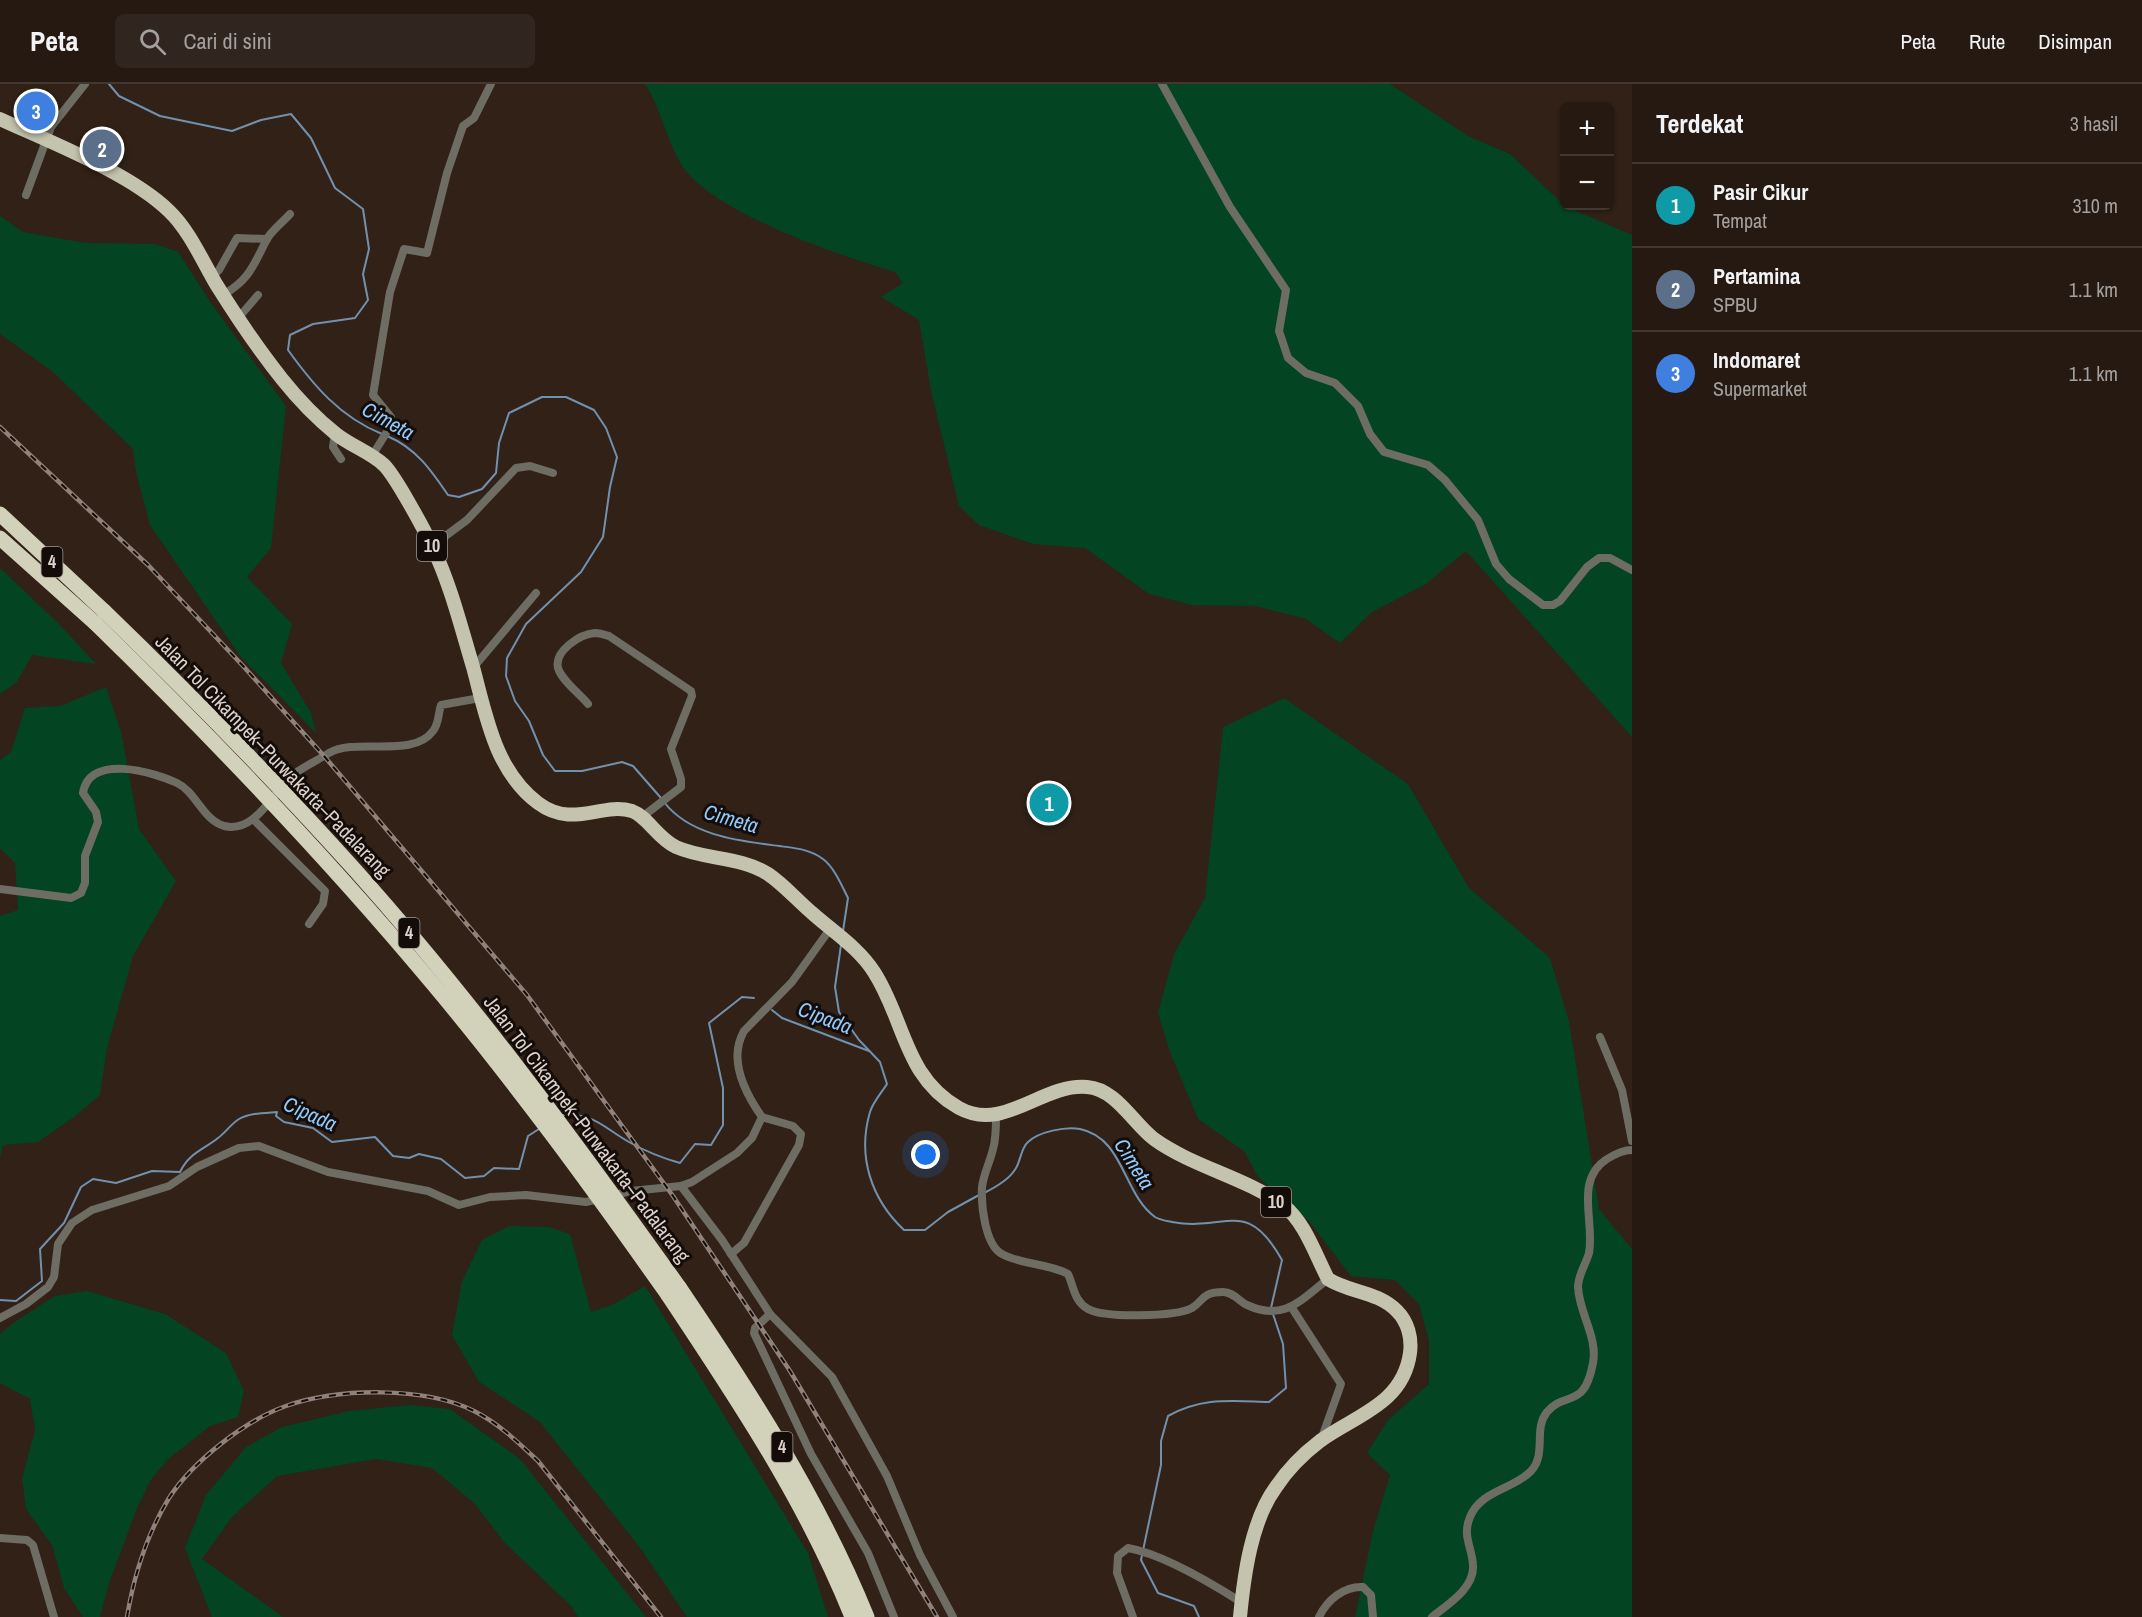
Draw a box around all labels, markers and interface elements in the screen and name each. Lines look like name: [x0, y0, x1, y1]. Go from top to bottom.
search box: [115, 14, 535, 68]
text: Peta: [30, 22, 79, 60]
icon: search: [136, 25, 169, 58]
text: Cari di sini: [184, 26, 272, 56]
text: Peta: [1900, 27, 1936, 56]
text: Rute: [1969, 27, 2005, 56]
text: Disimpan: [2038, 27, 2112, 56]
pin: 3: [16, 88, 56, 134]
map controls: [1560, 102, 1614, 210]
button: +: [1560, 102, 1614, 156]
text: Terdekat: [1656, 106, 1743, 141]
text: 3 hasil: [2070, 110, 2118, 137]
pin: 2: [82, 126, 122, 172]
button: −: [1560, 156, 1614, 210]
text: Pasir Cikur: [1713, 177, 1808, 207]
text: 1: [1671, 192, 1680, 219]
text: 310 m: [2072, 192, 2118, 219]
text: Tempat: [1713, 207, 1767, 234]
text: Pertamina: [1713, 261, 1800, 291]
text: 2: [1671, 276, 1680, 303]
text: 1.1 km: [2069, 276, 2118, 303]
text: SPBU: [1713, 291, 1758, 318]
text: Indomaret: [1713, 345, 1800, 375]
text: 3: [1671, 360, 1680, 387]
text: 1.1 km: [2069, 360, 2118, 387]
text: Supermarket: [1713, 375, 1807, 402]
water label: Cimeta: [357, 394, 420, 447]
road number: 10: [417, 531, 447, 561]
road number: 4: [42, 547, 62, 577]
street label: Jalan Tol Cikampek–Purwakarta–Padalarang: [150, 628, 397, 883]
pin: 1: [1030, 780, 1068, 826]
water label: Cimeta: [700, 797, 762, 840]
road number: 4: [398, 918, 420, 948]
street label: Jalan Tol Cikampek–Purwakarta–Padalarang: [478, 990, 697, 1268]
water label: Cipada: [794, 994, 856, 1041]
water label: Cipada: [279, 1089, 341, 1138]
water label: Cimeta: [1107, 1133, 1161, 1195]
your location: [911, 1140, 940, 1169]
road number: 10: [1261, 1187, 1291, 1217]
road number: 4: [772, 1432, 792, 1462]

